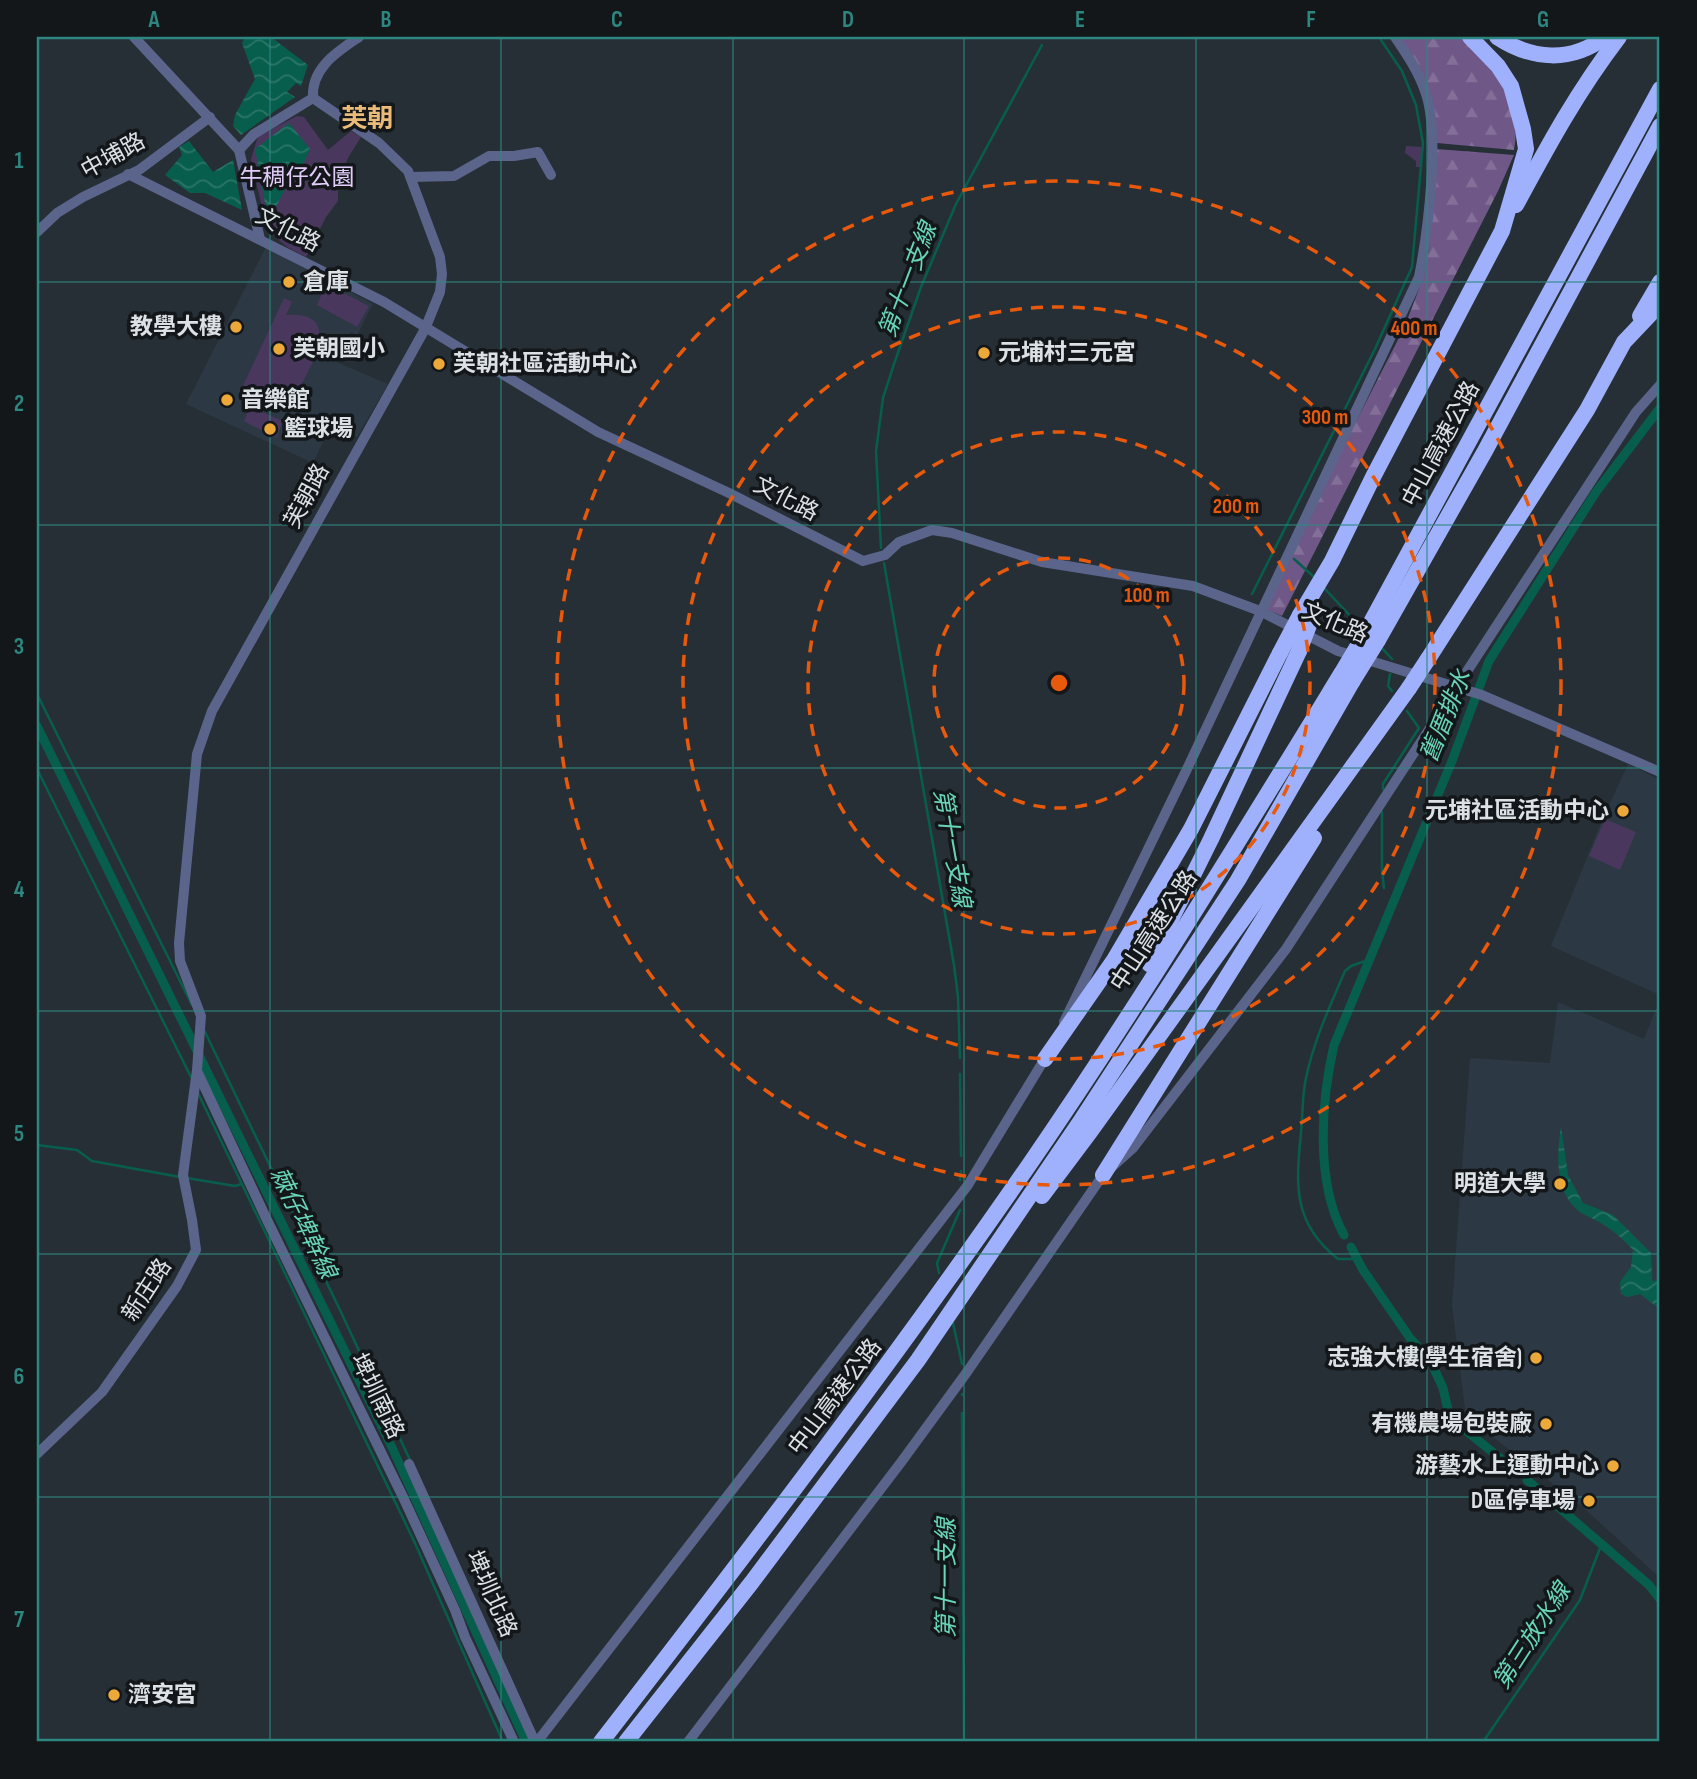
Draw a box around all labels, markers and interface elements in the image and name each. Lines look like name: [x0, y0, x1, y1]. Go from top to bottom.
text: A: [148, 6, 161, 34]
text: B: [381, 6, 392, 34]
text: C: [611, 6, 623, 34]
text: D: [842, 6, 854, 34]
text: E: [1075, 6, 1085, 34]
text: F: [1306, 6, 1316, 34]
text: G: [1537, 6, 1549, 34]
district label: 芙朝: [341, 104, 393, 135]
street label: 中埔路: [76, 127, 150, 185]
text: 1: [14, 147, 24, 175]
park label: 牛稠仔公園: [240, 164, 355, 192]
street label: 文化路: [251, 202, 325, 258]
water label: 第十一支線: [873, 216, 944, 341]
place label: 倉庫: [303, 268, 349, 296]
marker: 倉庫: [281, 274, 297, 290]
place label: 教學大樓: [130, 313, 222, 341]
text: 400 m: [1391, 316, 1437, 341]
marker: 教學大樓: [228, 319, 244, 335]
place label: 芙朝國小: [293, 335, 385, 363]
place label: 元埔村三元宮: [998, 339, 1136, 367]
marker: 芙朝國小: [271, 341, 287, 357]
marker: 元埔村三元宮: [976, 345, 992, 361]
place label: 芙朝社區活動中心: [453, 350, 637, 378]
marker: 芙朝社區活動中心: [431, 356, 447, 372]
street label: 中山高速公路: [1396, 377, 1486, 511]
place label: 音樂館: [241, 386, 310, 414]
text: 2: [14, 390, 24, 418]
marker: 音樂館: [219, 392, 235, 408]
text: 300 m: [1302, 405, 1348, 430]
place label: 籃球場: [284, 415, 353, 443]
marker: 籃球場: [262, 421, 278, 437]
street label: 芙朝路: [278, 459, 336, 533]
street label: 文化路: [749, 471, 823, 527]
text: 200 m: [1213, 494, 1259, 519]
text: 100 m: [1124, 583, 1170, 608]
street label: 文化路: [1298, 597, 1372, 649]
text: 3: [14, 633, 24, 661]
water label: 舊厝排水: [1415, 665, 1478, 766]
centre of rings: [1047, 671, 1071, 695]
water label: 第十一支線: [927, 786, 977, 913]
place label: 元埔社區活動中心: [1425, 797, 1609, 825]
marker: 元埔社區活動中心: [1615, 803, 1631, 819]
street label: 中山高速公路: [1105, 866, 1203, 996]
text: 4: [14, 876, 25, 904]
text: 5: [14, 1120, 24, 1148]
water label: 棘仔埤幹線: [264, 1163, 344, 1286]
place label: 明道大學: [1454, 1170, 1546, 1198]
marker: 明道大學: [1552, 1176, 1568, 1192]
street label: 新庄路: [116, 1253, 178, 1327]
street label: 中山高速公路: [782, 1333, 888, 1461]
place label: 志強大樓(學生宿舍): [1327, 1344, 1522, 1372]
street label: 埤圳南路: [344, 1349, 410, 1443]
marker: 志強大樓(學生宿舍): [1528, 1350, 1544, 1366]
text: 6: [14, 1363, 24, 1391]
place label: 有機農場包裝廠: [1371, 1410, 1532, 1438]
marker: 有機農場包裝廠: [1538, 1416, 1554, 1432]
place label: 游藝水上運動中心: [1415, 1452, 1599, 1480]
marker: 游藝水上運動中心: [1605, 1458, 1621, 1474]
place label: D區停車場: [1471, 1487, 1575, 1515]
marker: D區停車場: [1581, 1493, 1597, 1509]
water label: 第十一支線: [932, 1515, 961, 1638]
street label: 埤圳北路: [460, 1546, 522, 1642]
water label: 第三放水線: [1487, 1575, 1578, 1694]
text: 7: [14, 1606, 24, 1634]
place label: 濟安宮: [128, 1681, 197, 1709]
marker: 濟安宮: [106, 1687, 122, 1703]

